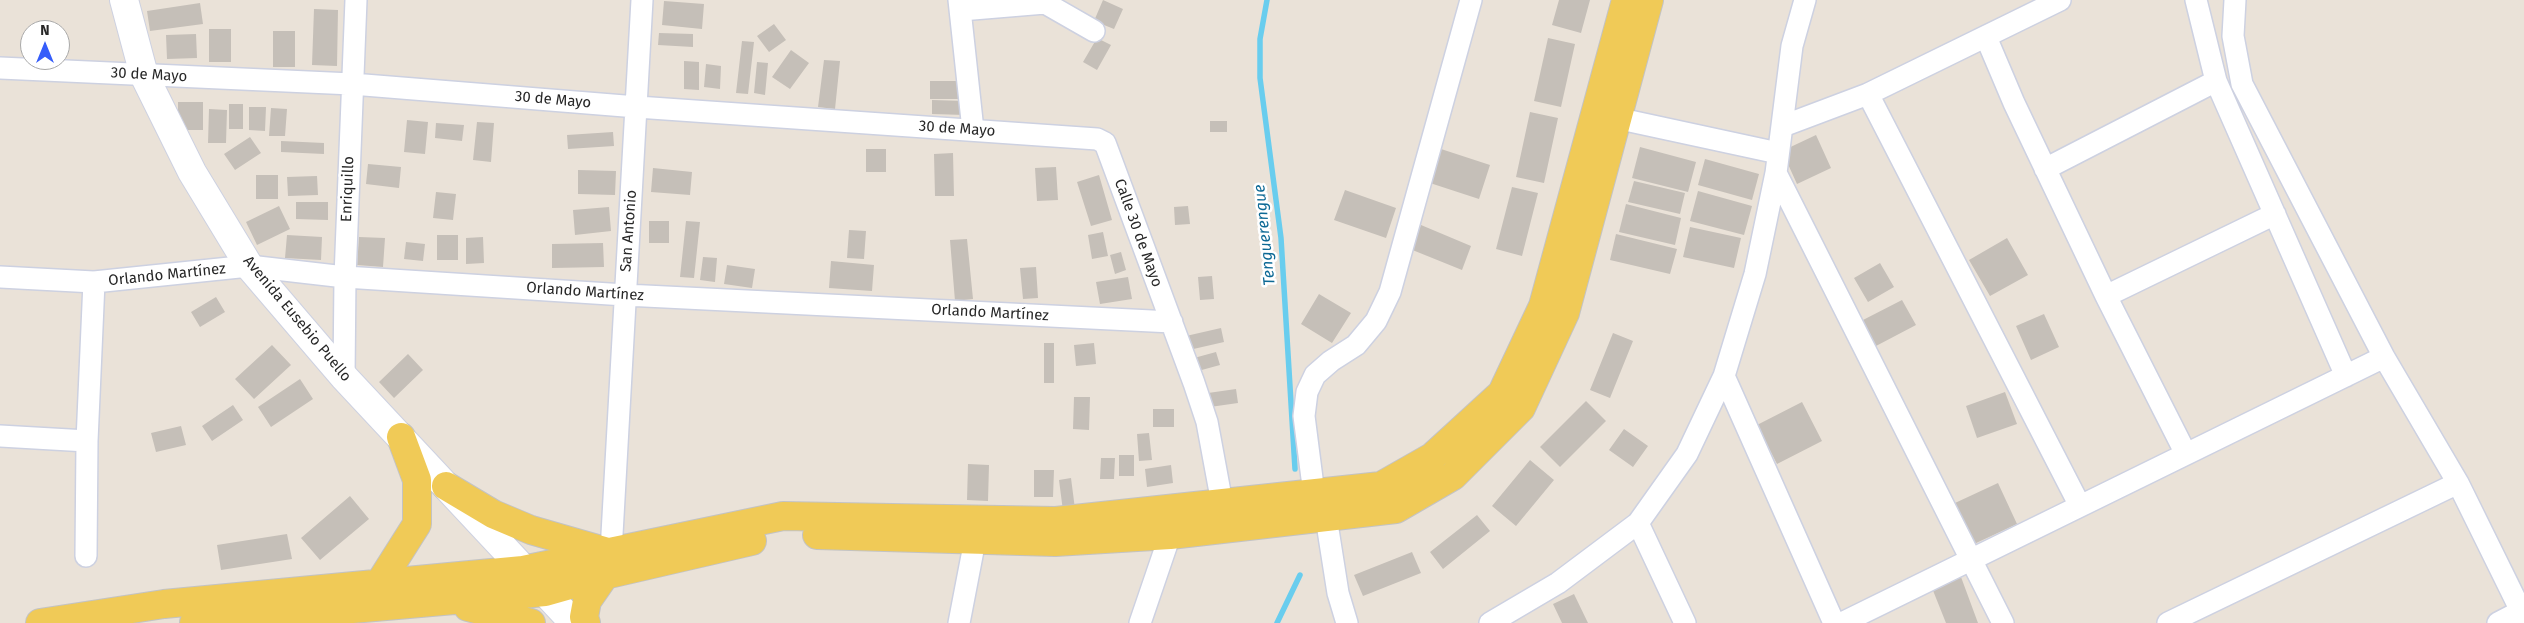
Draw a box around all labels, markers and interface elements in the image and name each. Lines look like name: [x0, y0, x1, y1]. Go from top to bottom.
north arrow: [20, 20, 70, 70]
text: N: [40, 22, 50, 39]
street label: 30 de Mayo: [110, 64, 188, 86]
street label: 30 de Mayo: [514, 88, 592, 112]
street label: 30 de Mayo: [918, 117, 996, 141]
street label: Enriquillo: [338, 156, 358, 222]
street label: Calle 30 de Mayo: [1110, 176, 1166, 290]
water label: Tenguerengue: [1250, 183, 1280, 287]
street label: San Antonio: [617, 189, 641, 273]
street label: Avenida Eusebio Puello: [239, 253, 355, 385]
street label: Orlando Martínez: [107, 260, 227, 290]
street label: Orlando Martínez: [526, 279, 644, 305]
street label: Orlando Martínez: [931, 301, 1049, 325]

